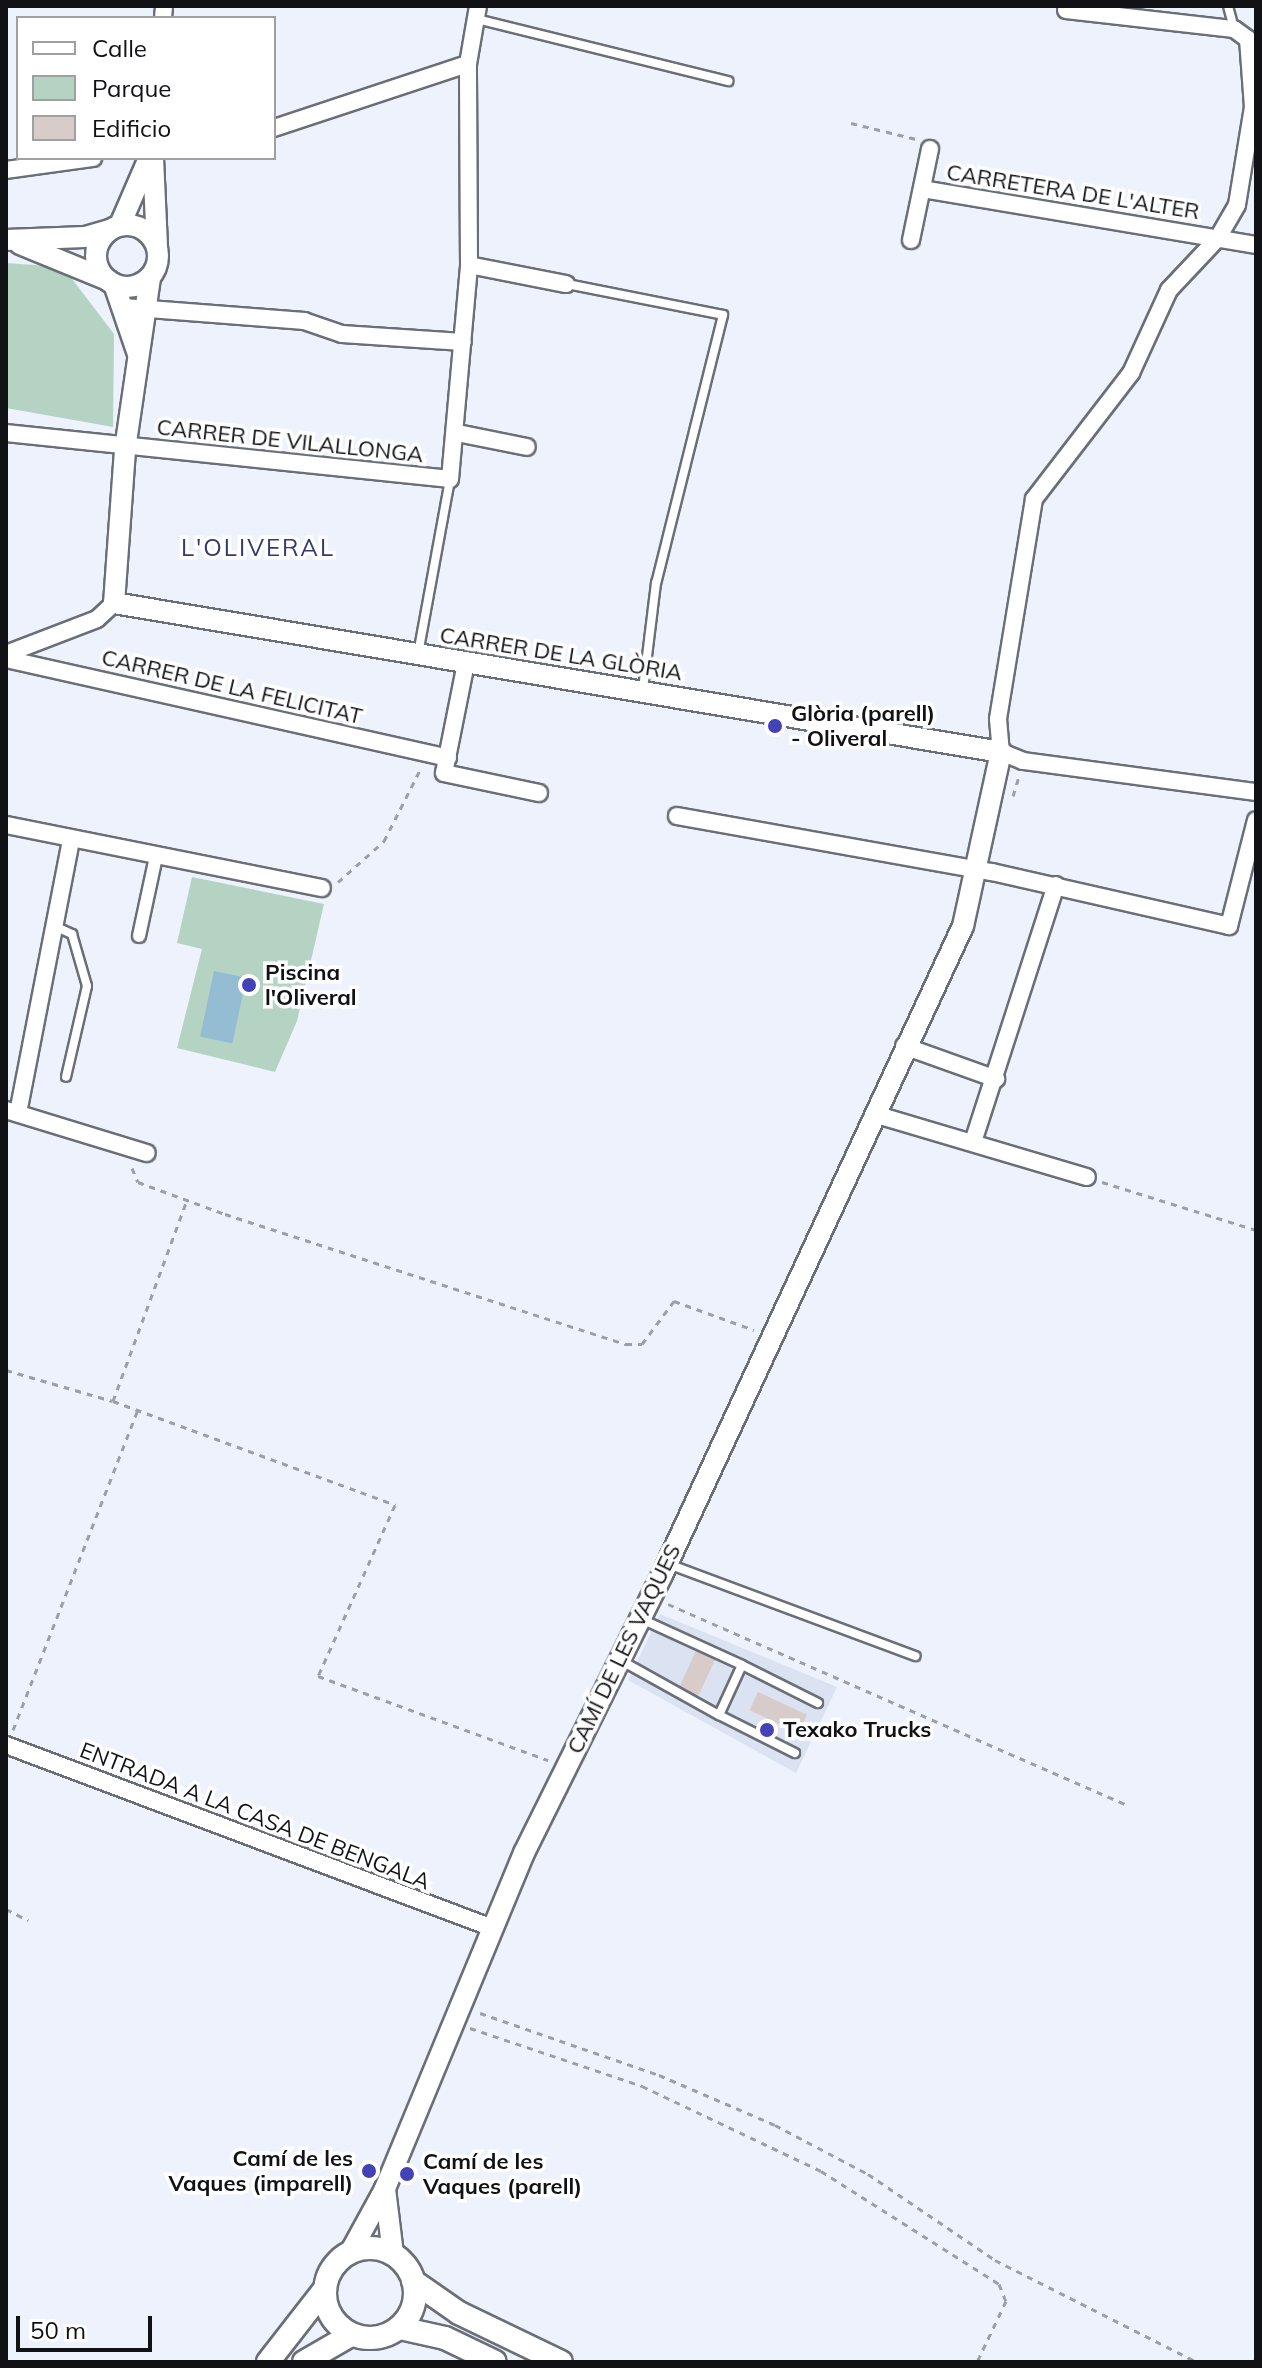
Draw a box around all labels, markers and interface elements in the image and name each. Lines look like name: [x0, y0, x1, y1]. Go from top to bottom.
legend: [16, 16, 276, 160]
text: Calle: [92, 33, 147, 63]
text: Parque: [92, 73, 171, 103]
text: Edificio: [92, 113, 171, 143]
street label: CARRETERA DE L'ALTER: [945, 159, 1201, 225]
street label: CARRER DE VILALLONGA: [155, 414, 425, 468]
district label: L'OLIVERAL: [181, 534, 335, 562]
street label: CARRER DE LA GLÒRIA: [438, 622, 684, 686]
street label: CARRER DE LA FELICITAT: [99, 644, 365, 730]
place label: Glòria (parell) - Oliveral: [791, 700, 935, 752]
marker: Glòria (parell) - Oliveral: [766, 717, 784, 735]
place label: Piscina l'Oliveral: [265, 959, 357, 1010]
marker: Piscina l'Oliveral: [240, 976, 258, 994]
street label: CAMÍ DE LES VAQUES: [562, 1540, 686, 1758]
place label: Texako Trucks: [783, 1717, 931, 1743]
marker: Texako Trucks: [758, 1721, 776, 1739]
street label: ENTRADA A LA CASA DE BENGALA: [76, 1737, 434, 1895]
place label: Camí de les Vaques (imparell): [168, 2145, 353, 2196]
place label: Camí de les Vaques (parell): [423, 2148, 582, 2200]
marker: Camí de les Vaques (imparell): [360, 2162, 378, 2180]
marker: Camí de les Vaques (parell): [398, 2165, 416, 2183]
scale bar: [20, 2300, 156, 2350]
text: 50 m: [30, 2315, 86, 2345]

